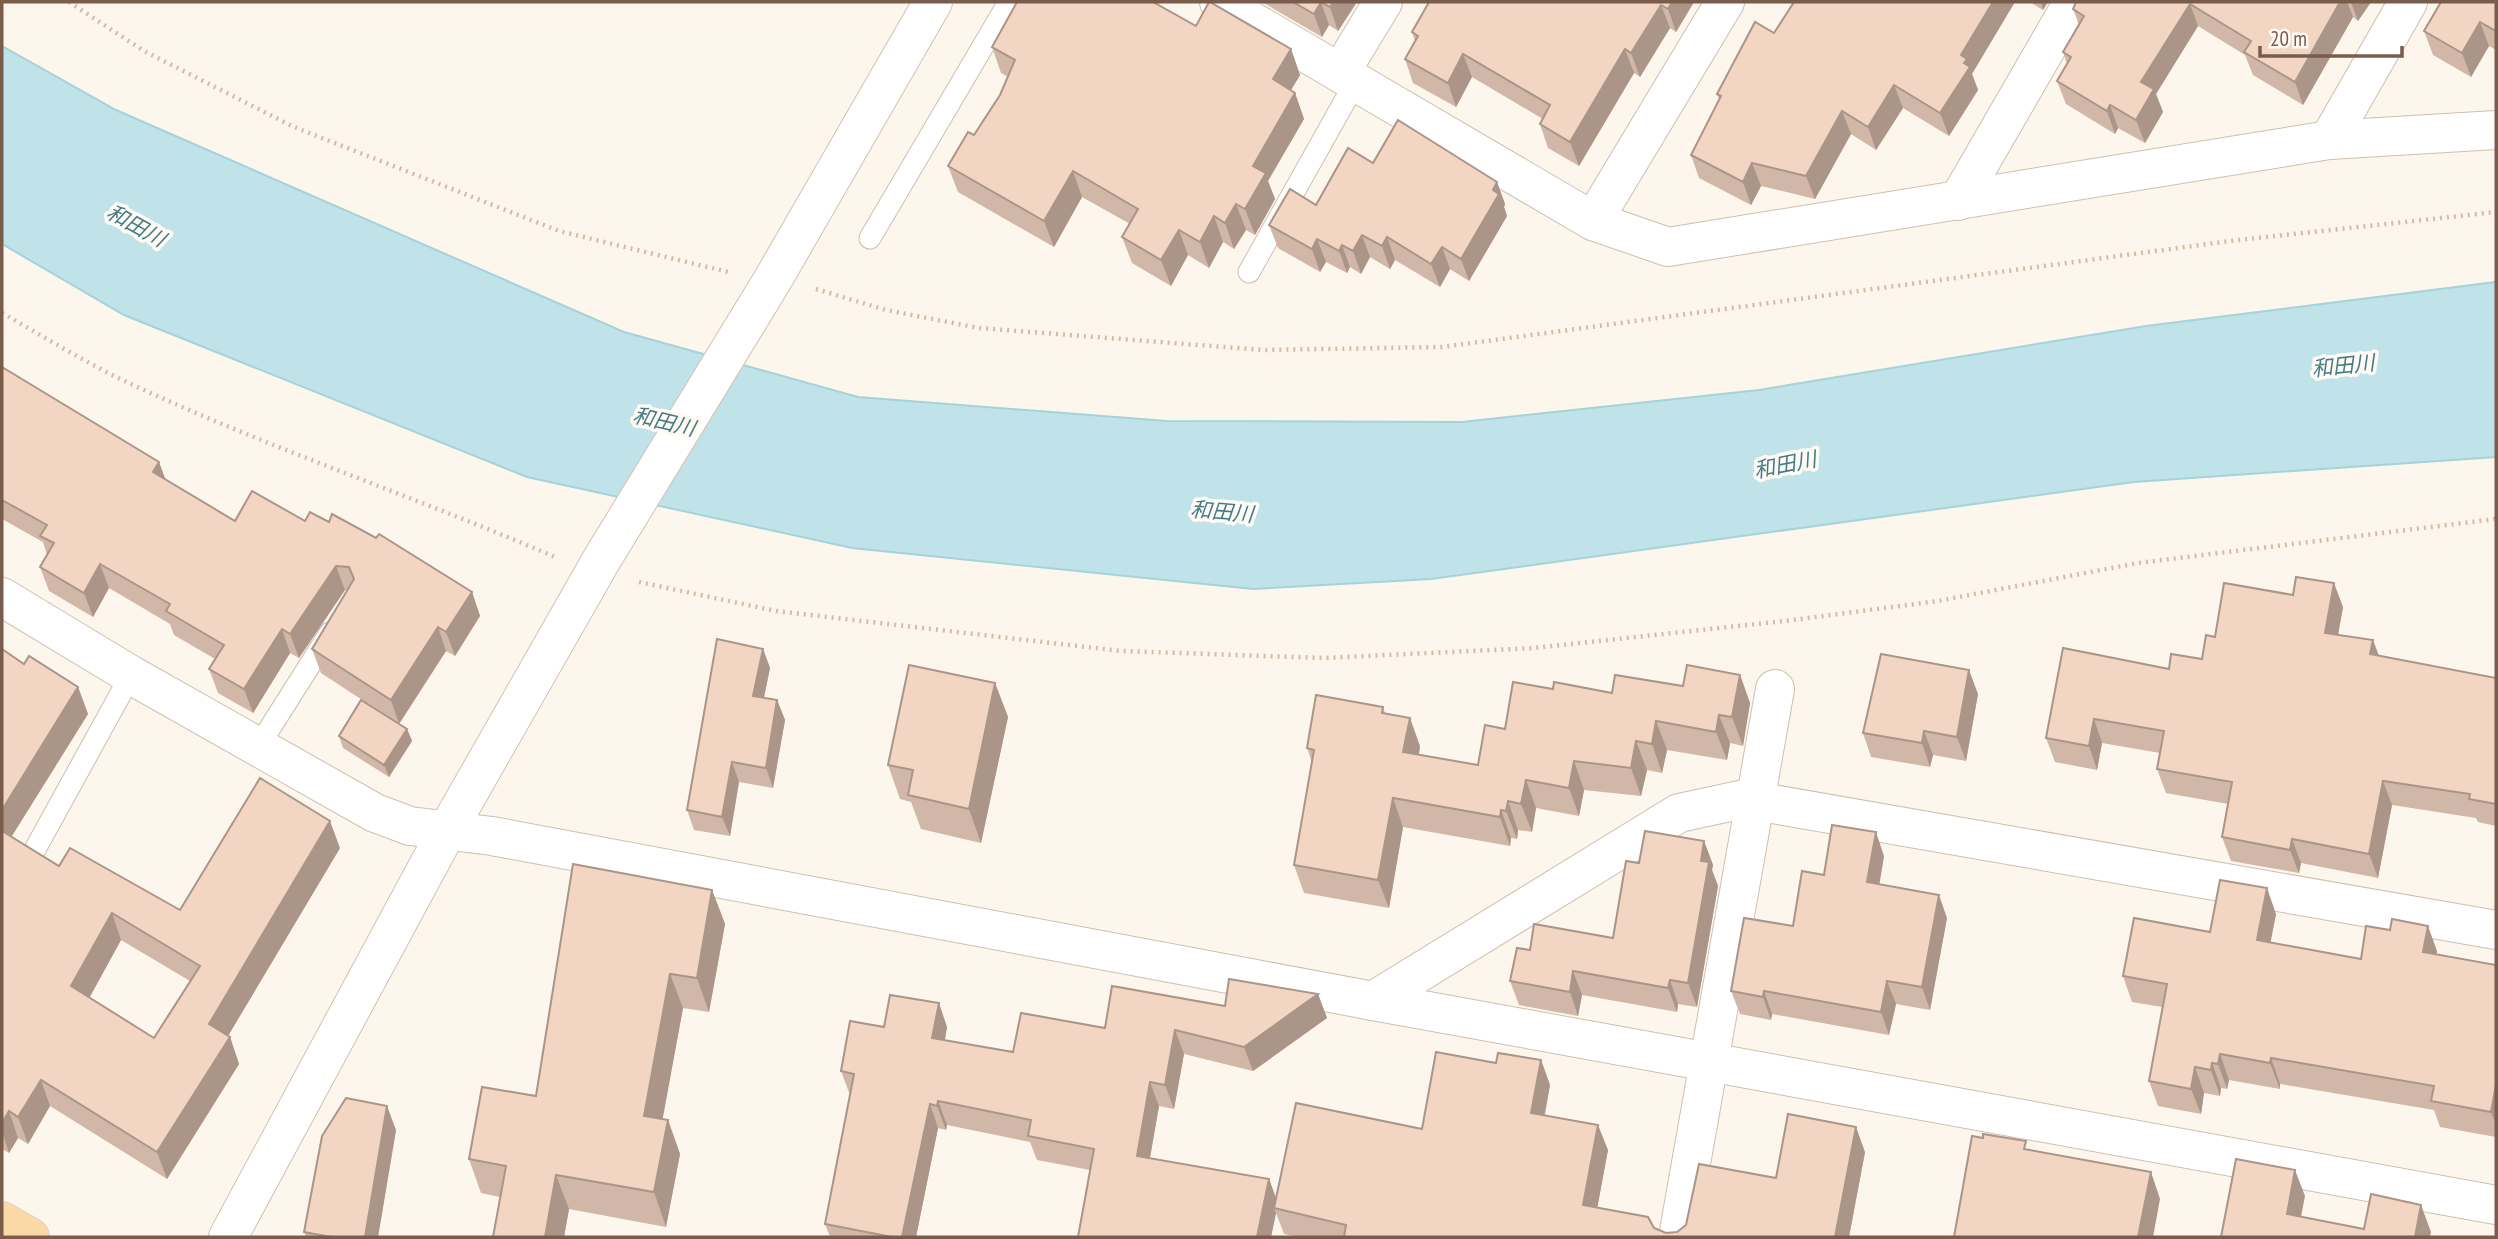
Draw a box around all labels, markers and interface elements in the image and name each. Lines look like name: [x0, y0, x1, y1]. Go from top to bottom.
scale bar: [2260, 14, 2402, 58]
text: 20 m: [2270, 25, 2307, 52]
water label: 和田川: [102, 198, 172, 254]
water label: 和田川: [2310, 349, 2378, 382]
water label: 和田川: [630, 401, 700, 442]
water label: 和田川: [1751, 445, 1820, 484]
water label: 和田川: [1189, 495, 1257, 528]

